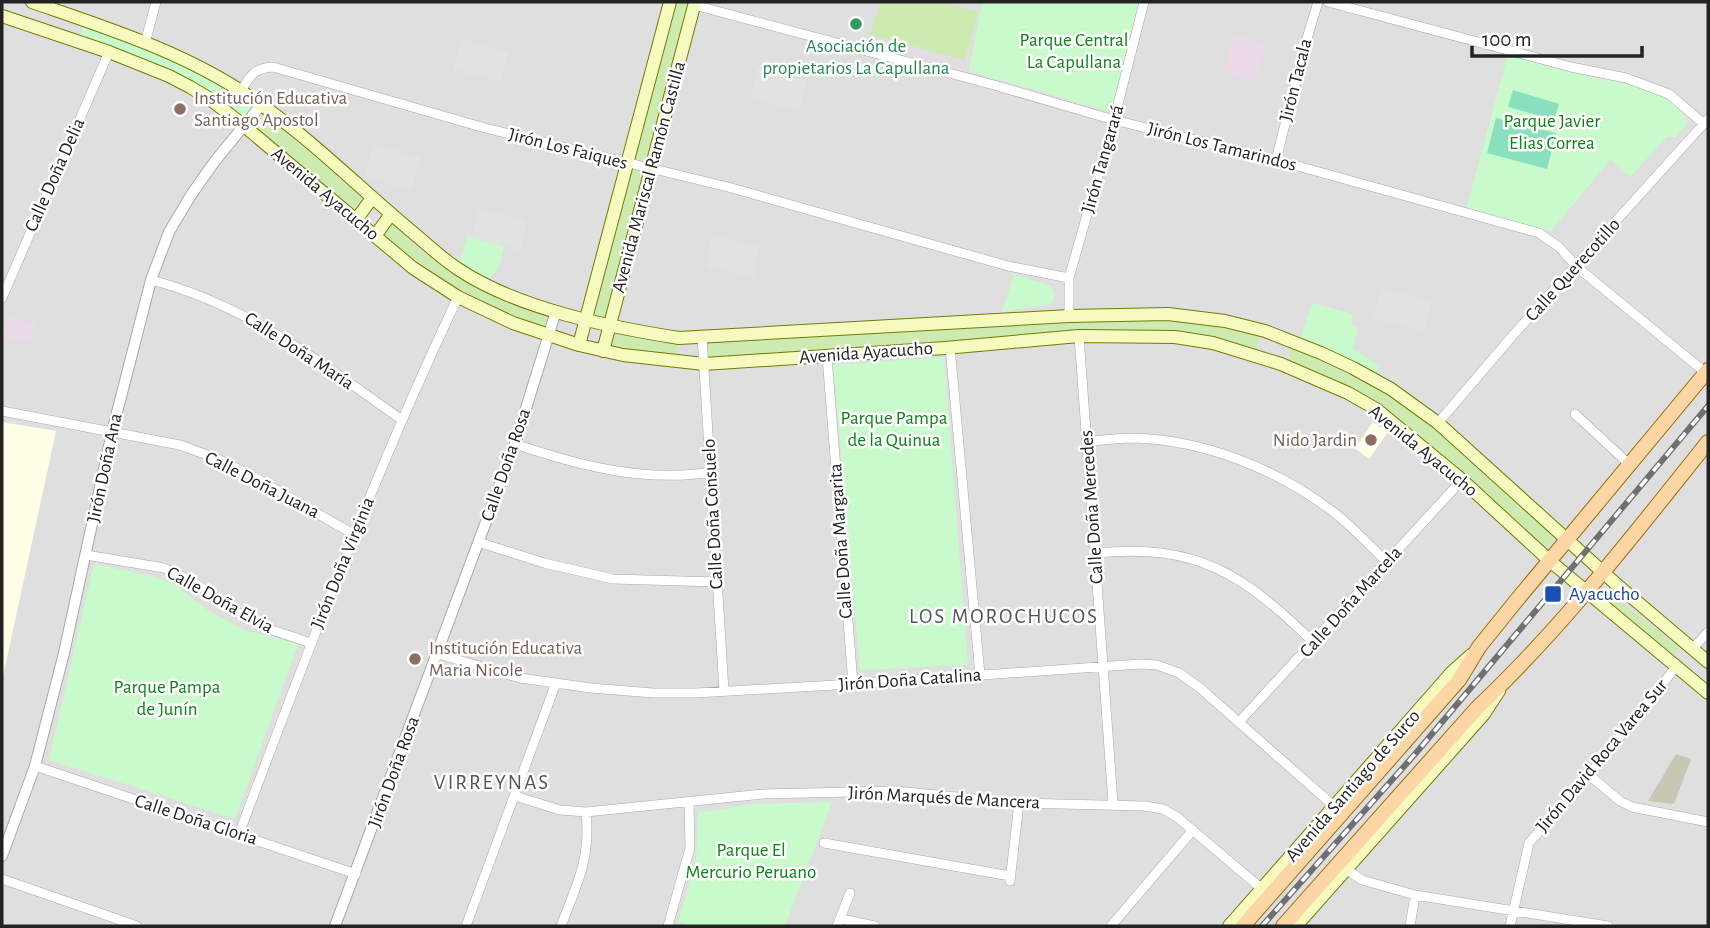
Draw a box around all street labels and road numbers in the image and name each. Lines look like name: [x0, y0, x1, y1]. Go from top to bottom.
street label: Jirón Tacala: [1277, 36, 1316, 123]
street label: Avenida Mariscal Ramón Castilla: [609, 59, 689, 295]
street label: Jirón Tangarará: [1078, 102, 1128, 215]
street label: Calle Doña Delia: [21, 115, 89, 235]
street label: Jirón Los Tamarindos: [1145, 119, 1299, 175]
street label: Jirón Los Faiques: [506, 125, 630, 173]
street label: Avenida Ayacucho: [268, 144, 382, 244]
street label: Calle Querecotillo: [1522, 215, 1624, 325]
street label: Calle Doña María: [241, 309, 357, 393]
street label: Avenida Ayacucho: [798, 339, 934, 367]
street label: Avenida Ayacucho: [1365, 401, 1481, 501]
street label: Calle Doña Rosa: [478, 406, 534, 524]
street label: Jirón Doña Ana: [84, 411, 126, 524]
street label: Calle Doña Mercedes: [1077, 429, 1107, 585]
street label: Calle Doña Consuelo: [700, 438, 726, 590]
street label: Calle Doña Juana: [202, 448, 322, 522]
street label: Calle Doña Margarita: [826, 462, 856, 619]
street label: Jirón Doña Virginia: [308, 494, 378, 632]
street label: Calle Doña Marcela: [1296, 543, 1406, 661]
street label: Calle Doña Elvia: [164, 563, 277, 637]
street label: Jirón Doña Catalina: [838, 666, 982, 694]
street label: Jirón David Roca Varea Sur: [1533, 676, 1671, 836]
street label: Avenida Santiago de Surco: [1282, 706, 1424, 866]
street label: Jirón Doña Rosa: [365, 714, 423, 830]
street label: Jirón Marqués de Mancera: [848, 783, 1041, 813]
street label: Calle Doña Gloria: [132, 791, 260, 849]

